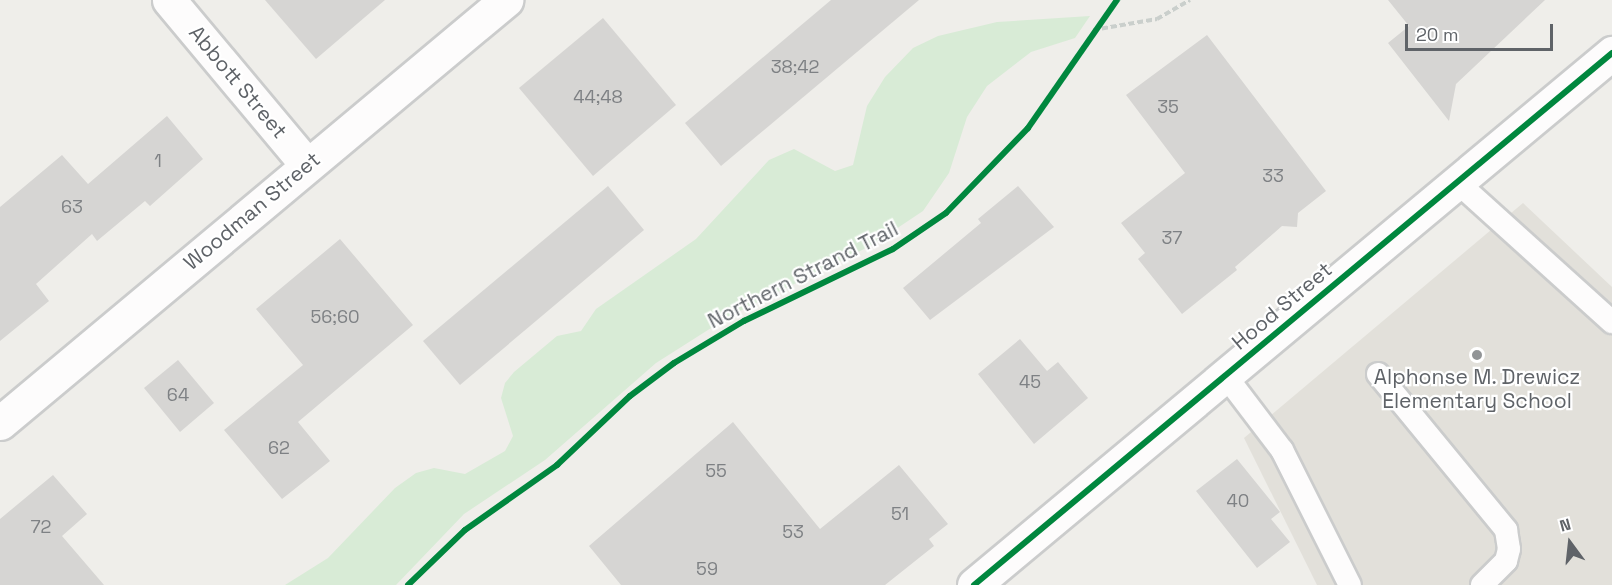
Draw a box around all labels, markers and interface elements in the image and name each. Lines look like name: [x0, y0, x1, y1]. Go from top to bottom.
scale bar: [1408, 12, 1556, 50]
street label: Abbott Street: [184, 21, 292, 143]
text: 20 m: [1416, 23, 1459, 46]
house number: 38;42: [771, 56, 819, 78]
house number: 44;48: [573, 86, 623, 108]
house number: 35: [1157, 96, 1179, 118]
street label: Woodman Street: [179, 147, 325, 275]
house number: 1: [154, 150, 162, 172]
house number: 33: [1262, 165, 1284, 187]
house number: 63: [61, 196, 83, 218]
street label: Northern Strand Trail: [703, 216, 903, 334]
house number: 37: [1161, 227, 1183, 249]
street label: Hood Street: [1227, 257, 1337, 355]
house number: 56;60: [311, 306, 359, 328]
marker: Alphonse M. Drewicz Elementary School: [1470, 348, 1484, 362]
place label: Alphonse M. Drewicz Elementary School: [1373, 364, 1581, 414]
house number: 45: [1019, 371, 1041, 393]
house number: 64: [167, 384, 189, 406]
house number: 62: [268, 437, 290, 459]
house number: 55: [705, 460, 727, 482]
house number: 40: [1227, 490, 1249, 512]
house number: 51: [891, 503, 909, 525]
north arrow: [1540, 513, 1600, 573]
text: N: [1557, 514, 1573, 537]
house number: 72: [31, 516, 51, 538]
house number: 53: [782, 521, 804, 543]
house number: 59: [696, 558, 718, 580]

